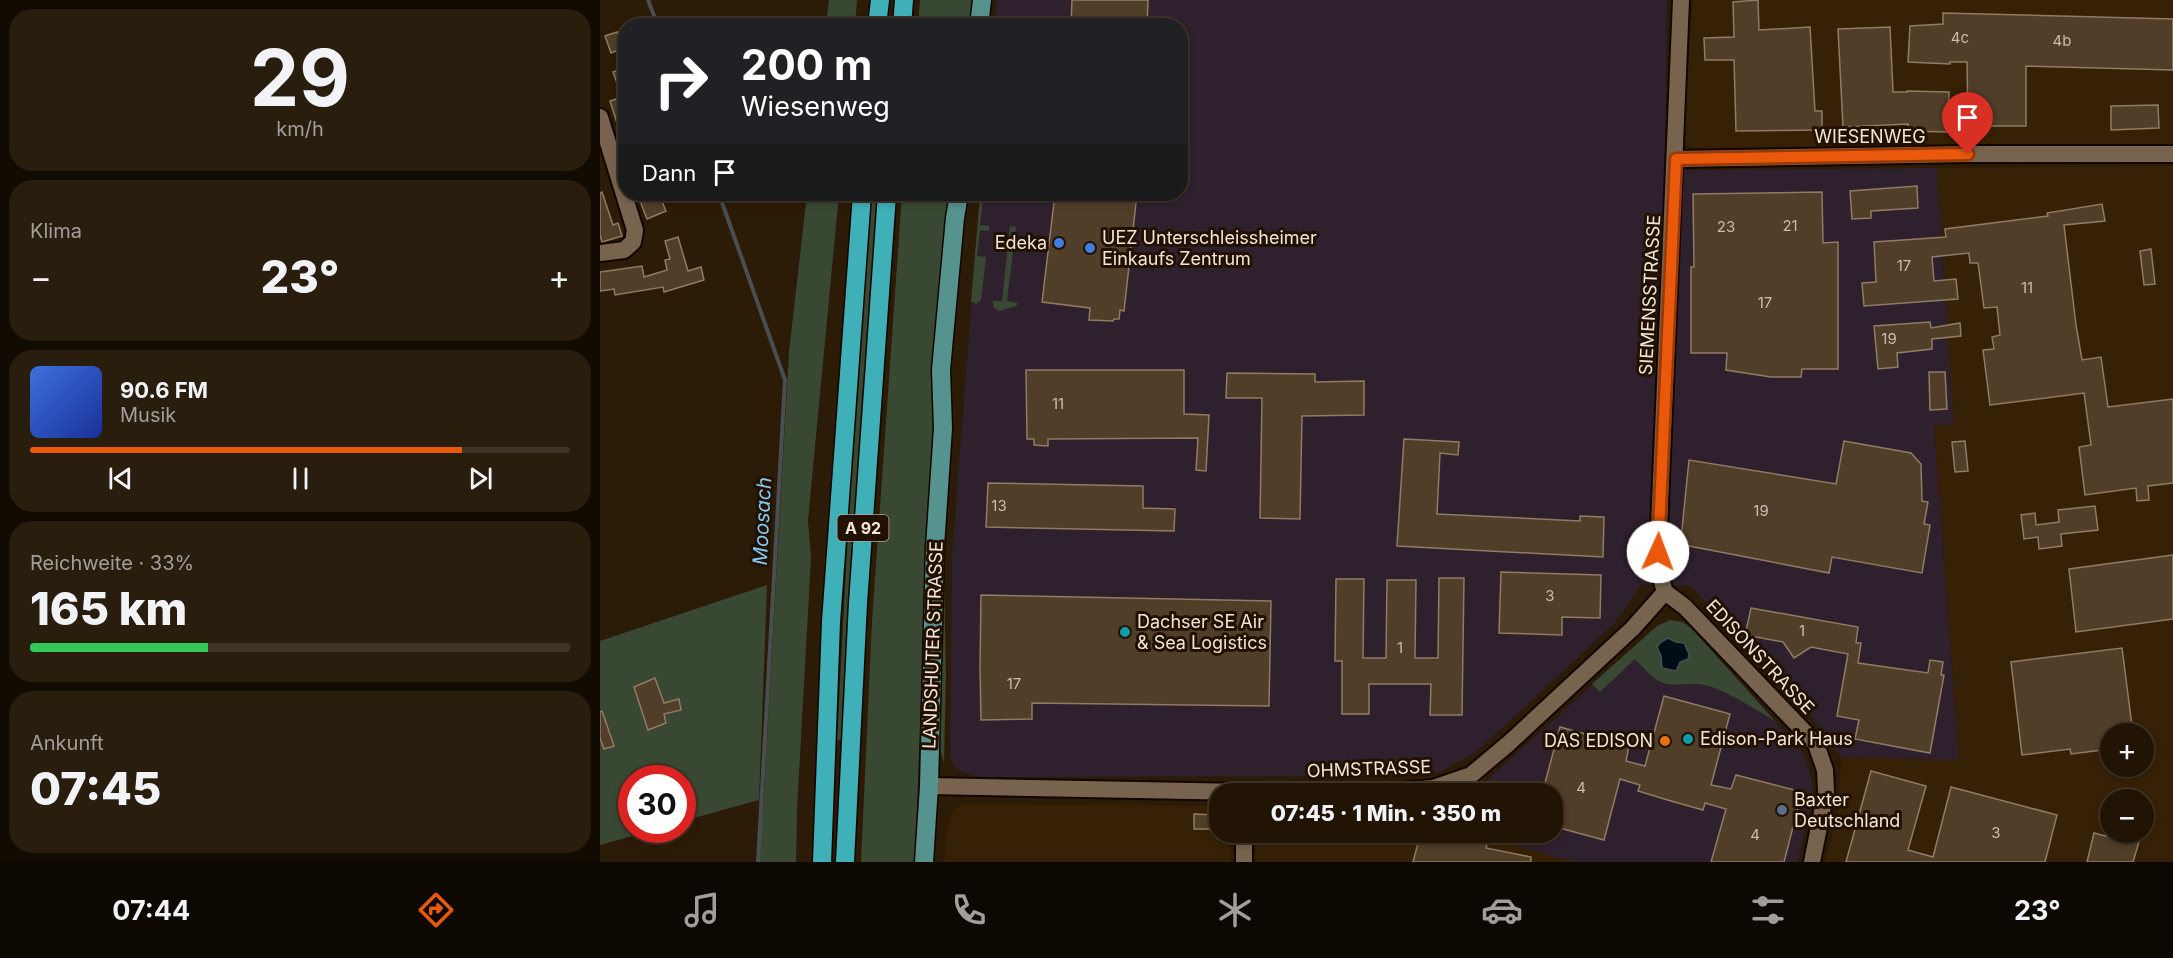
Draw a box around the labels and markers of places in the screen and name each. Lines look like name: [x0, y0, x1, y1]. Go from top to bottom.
pin: [1942, 92, 1993, 154]
place label: UEZ Unterschleissheimer Einkaufs Zentrum: [1102, 227, 1317, 269]
place label: Edeka: [995, 232, 1047, 253]
marker: Edeka: [1052, 236, 1066, 250]
marker: UEZ Unterschleissheimer Einkaufs Zentrum: [1083, 241, 1097, 255]
place label: Dachser SE Air & Sea Logistics: [1137, 611, 1267, 653]
marker: Dachser SE Air & Sea Logistics: [1118, 625, 1132, 639]
place label: Edison-Park Haus: [1700, 728, 1853, 749]
place label: DAS EDISON: [1544, 730, 1653, 751]
marker: Edison-Park Haus: [1681, 732, 1695, 746]
marker: DAS EDISON: [1658, 734, 1672, 748]
place label: Baxter Deutschland: [1794, 789, 1900, 831]
marker: Baxter Deutschland: [1775, 803, 1789, 817]

